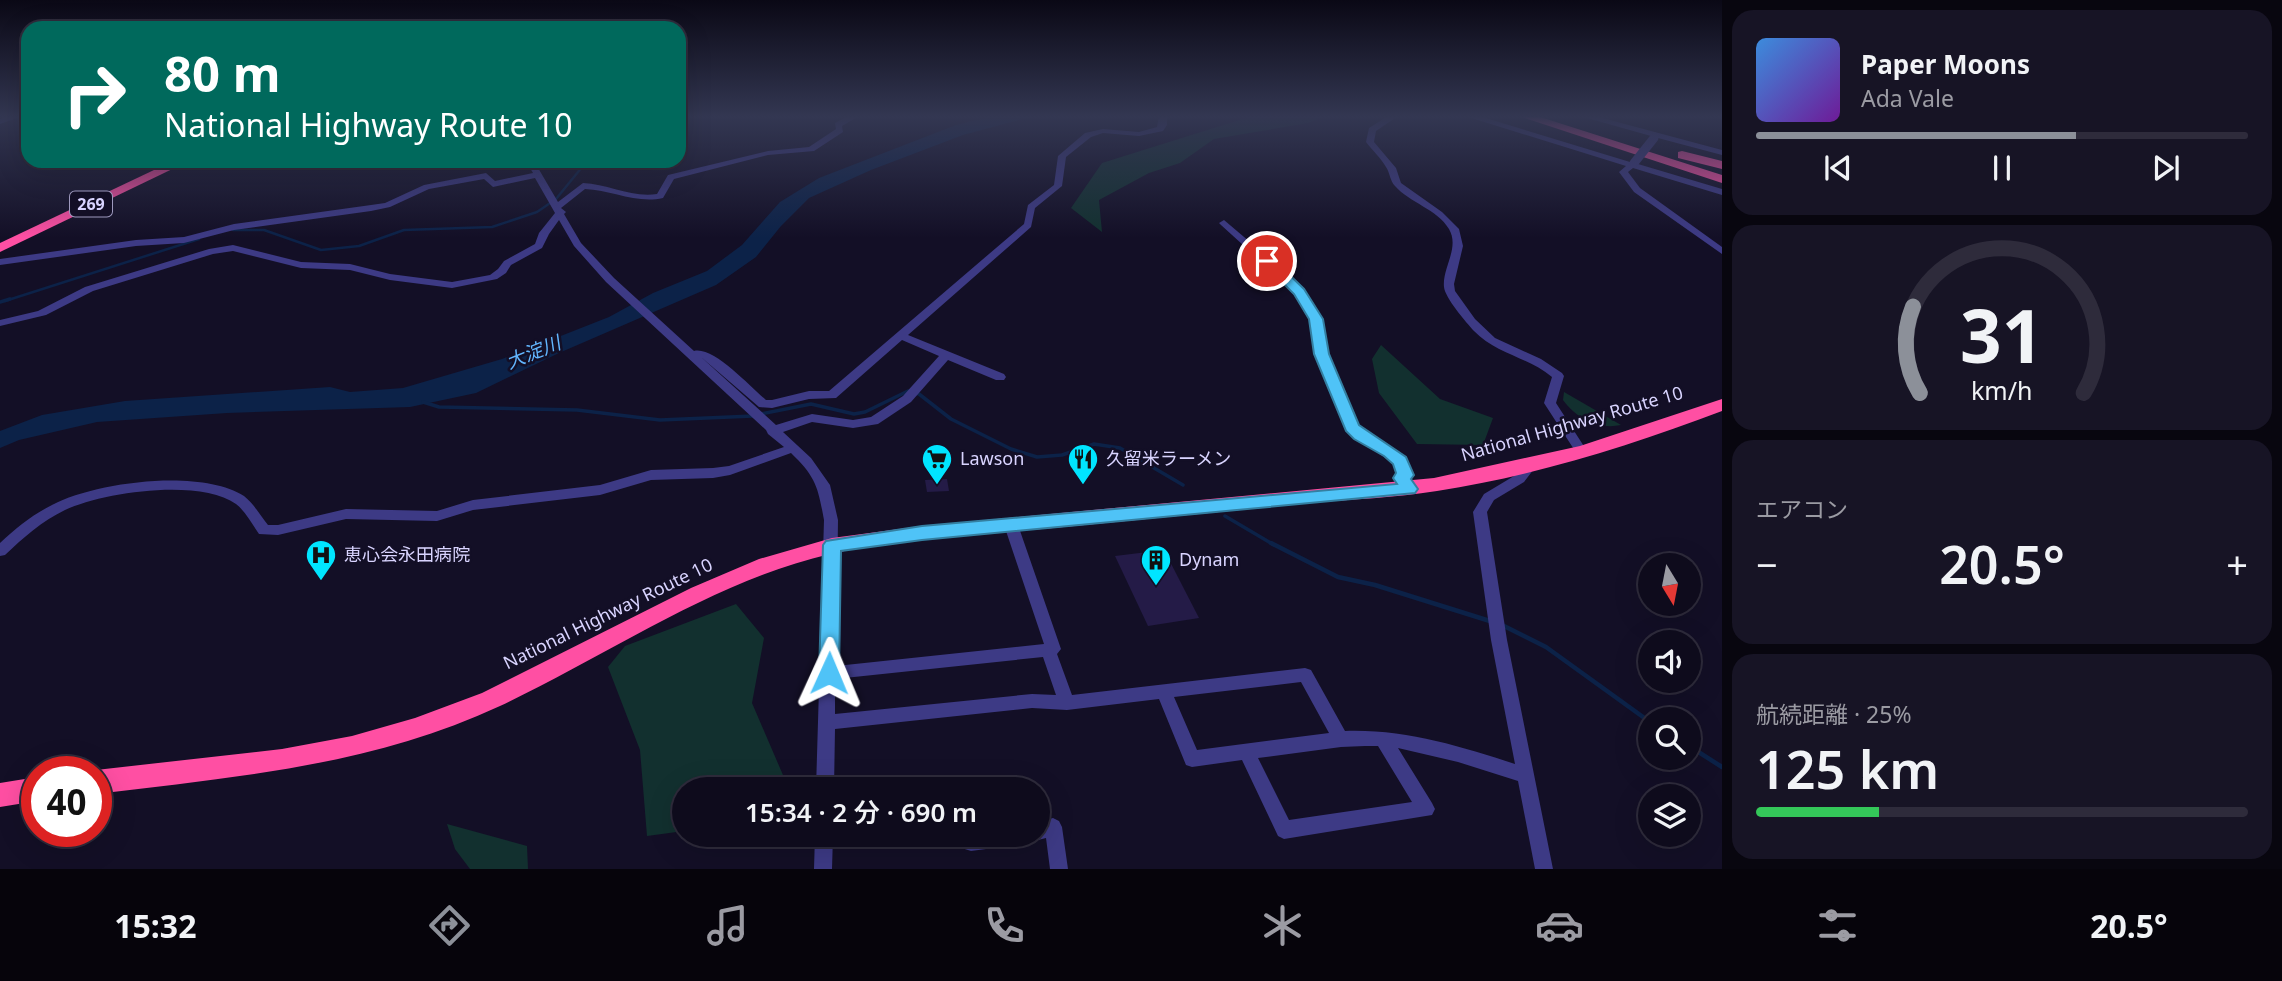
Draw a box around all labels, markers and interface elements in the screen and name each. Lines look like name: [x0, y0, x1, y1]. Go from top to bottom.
text: 80 m: [164, 40, 281, 106]
text: Paper Moons: [1861, 46, 2030, 82]
icon: right: [49, 49, 140, 140]
text: Ada Vale: [1861, 82, 1954, 114]
text: National Highway Route 10: [164, 103, 572, 146]
icon: previous: [1819, 149, 1857, 187]
icon: pause: [1983, 149, 2021, 187]
icon: next: [2147, 149, 2185, 187]
road number: 269: [70, 192, 112, 216]
pin: [1237, 231, 1297, 291]
icon: arrive: [1248, 242, 1286, 280]
text: 31: [1960, 286, 2044, 385]
water label: 大淀川: [502, 329, 566, 375]
text: km/h: [1971, 373, 2033, 407]
street label: National Highway Route 10: [1458, 380, 1685, 466]
supermarket icon: Lawson: [920, 442, 954, 486]
restaurant icon: 久留米ラーメン: [1066, 442, 1100, 486]
place label: Lawson: [960, 446, 1024, 470]
place label: 久留米ラーメン: [1106, 446, 1231, 470]
text: エアコン: [1756, 493, 1848, 525]
text: 20.5°: [1939, 528, 2065, 599]
hospital icon: 恵心会永田病院: [304, 538, 338, 582]
text: −: [1756, 538, 1778, 590]
text: +: [2226, 538, 2248, 590]
place label: 恵心会永田病院: [344, 542, 470, 566]
building icon: Dynam: [1139, 543, 1173, 587]
place label: Dynam: [1179, 547, 1239, 571]
street label: National Highway Route 10: [499, 552, 716, 674]
north arrow: [1638, 553, 1701, 616]
map controls: [1638, 553, 1701, 847]
button: sound: [1638, 630, 1701, 693]
position arrow: [792, 636, 866, 710]
text: 航続距離 · 25%: [1756, 698, 1912, 730]
button: search: [1638, 707, 1701, 770]
text: 125 km: [1756, 733, 1939, 804]
speed limit sign: 40: [21, 756, 112, 847]
button: layers: [1638, 784, 1701, 847]
text: 15:34 · 2 分 · 690 m: [745, 794, 977, 830]
icon: directions: [425, 901, 474, 950]
icon: music: [703, 901, 752, 950]
icon: phone: [980, 901, 1029, 950]
icon: climate: [1258, 901, 1307, 950]
icon: car: [1535, 901, 1584, 950]
icon: filters: [1813, 901, 1862, 950]
text: 15:32: [114, 904, 196, 947]
text: 20.5°: [2090, 904, 2168, 947]

